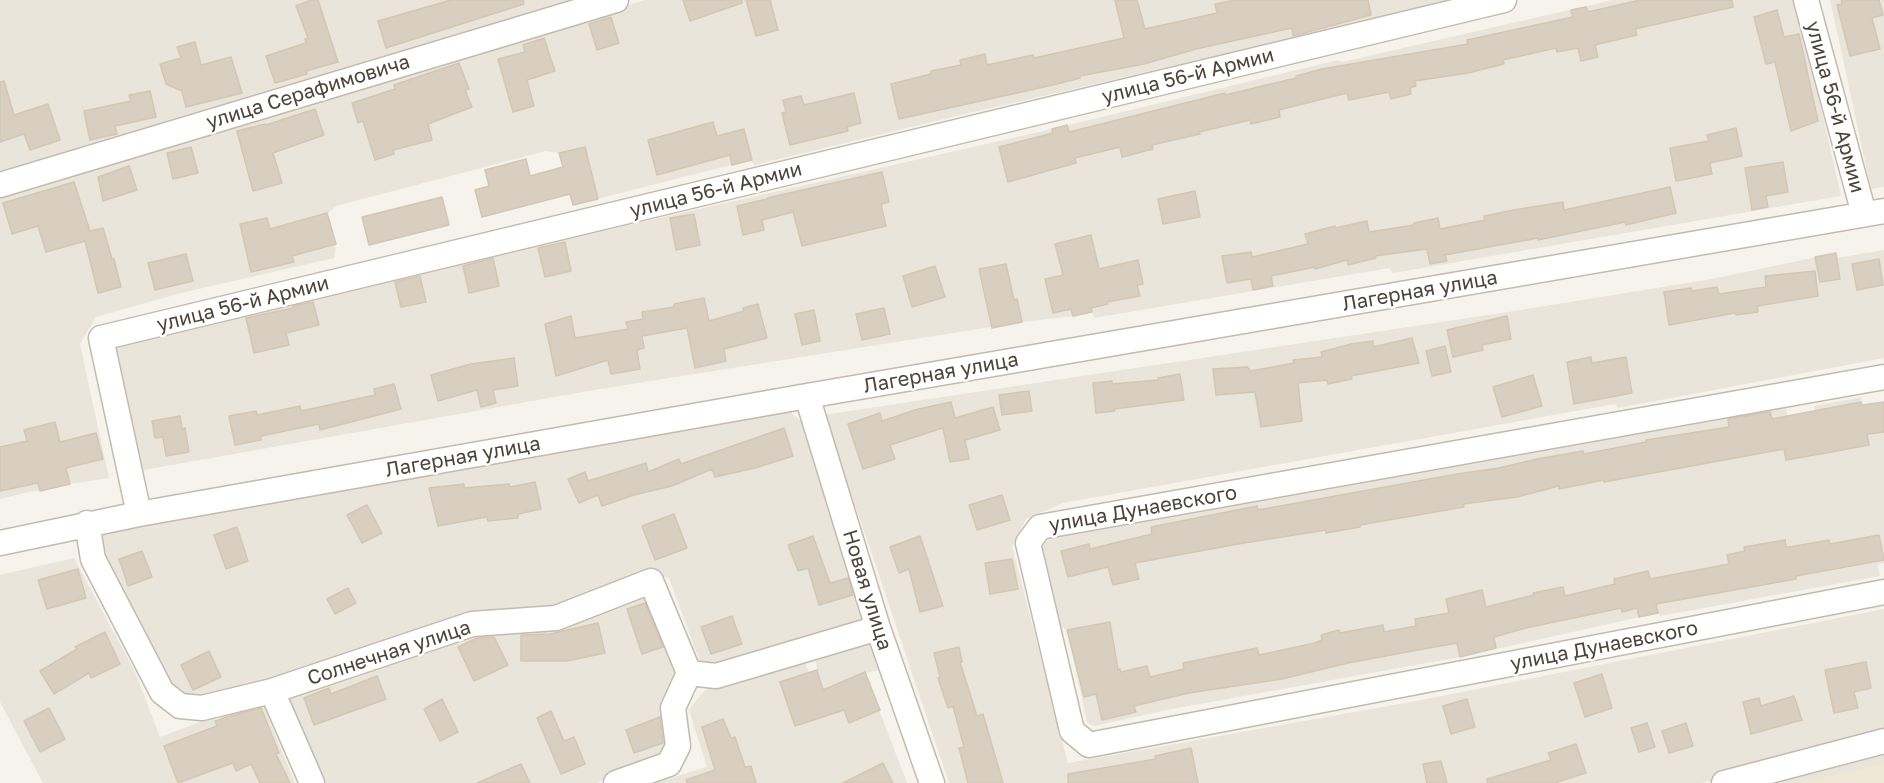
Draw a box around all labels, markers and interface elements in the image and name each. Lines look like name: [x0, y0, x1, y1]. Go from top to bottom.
street label: улица 56-й Армии: [1801, 19, 1869, 195]
street label: улица 56-й Армии: [1099, 43, 1277, 109]
street label: улица Серафимовича: [203, 50, 413, 134]
street label: улица 56-й Армии: [627, 157, 805, 223]
street label: Лагерная улица: [1341, 266, 1499, 316]
street label: улица 56-й Армии: [154, 271, 332, 337]
street label: Лагерная улица: [862, 348, 1020, 398]
street label: Лагерная улица: [384, 432, 542, 482]
street label: улица Дунаевского: [1047, 481, 1239, 537]
street label: Новая улица: [837, 527, 897, 653]
street label: Солнечная улица: [304, 615, 474, 691]
street label: улица Дунаевского: [1508, 616, 1700, 676]

